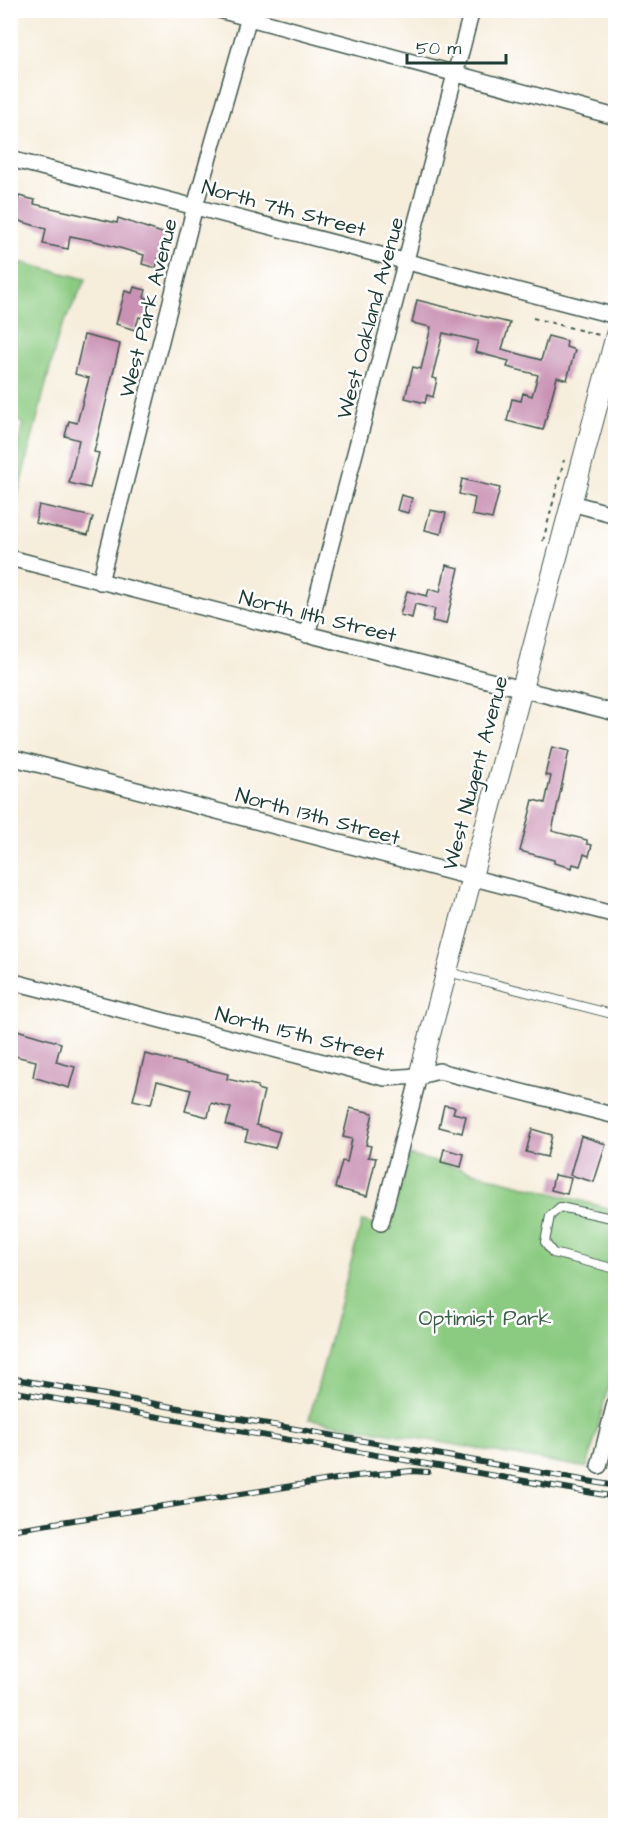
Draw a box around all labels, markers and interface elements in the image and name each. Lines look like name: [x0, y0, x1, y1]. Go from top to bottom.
scale bar: [407, 27, 506, 65]
text: 50 m: [416, 36, 461, 61]
street label: North 7th Street: [199, 173, 370, 244]
street label: West Oakland Avenue: [330, 214, 411, 422]
street label: West Park Avenue: [112, 215, 185, 401]
street label: North 11th Street: [236, 583, 400, 650]
street label: West Nugent Avenue: [436, 673, 517, 874]
street label: North 13th Street: [232, 781, 404, 853]
street label: North 15th Street: [212, 999, 388, 1070]
park label: Optimist Park: [419, 1304, 552, 1334]

